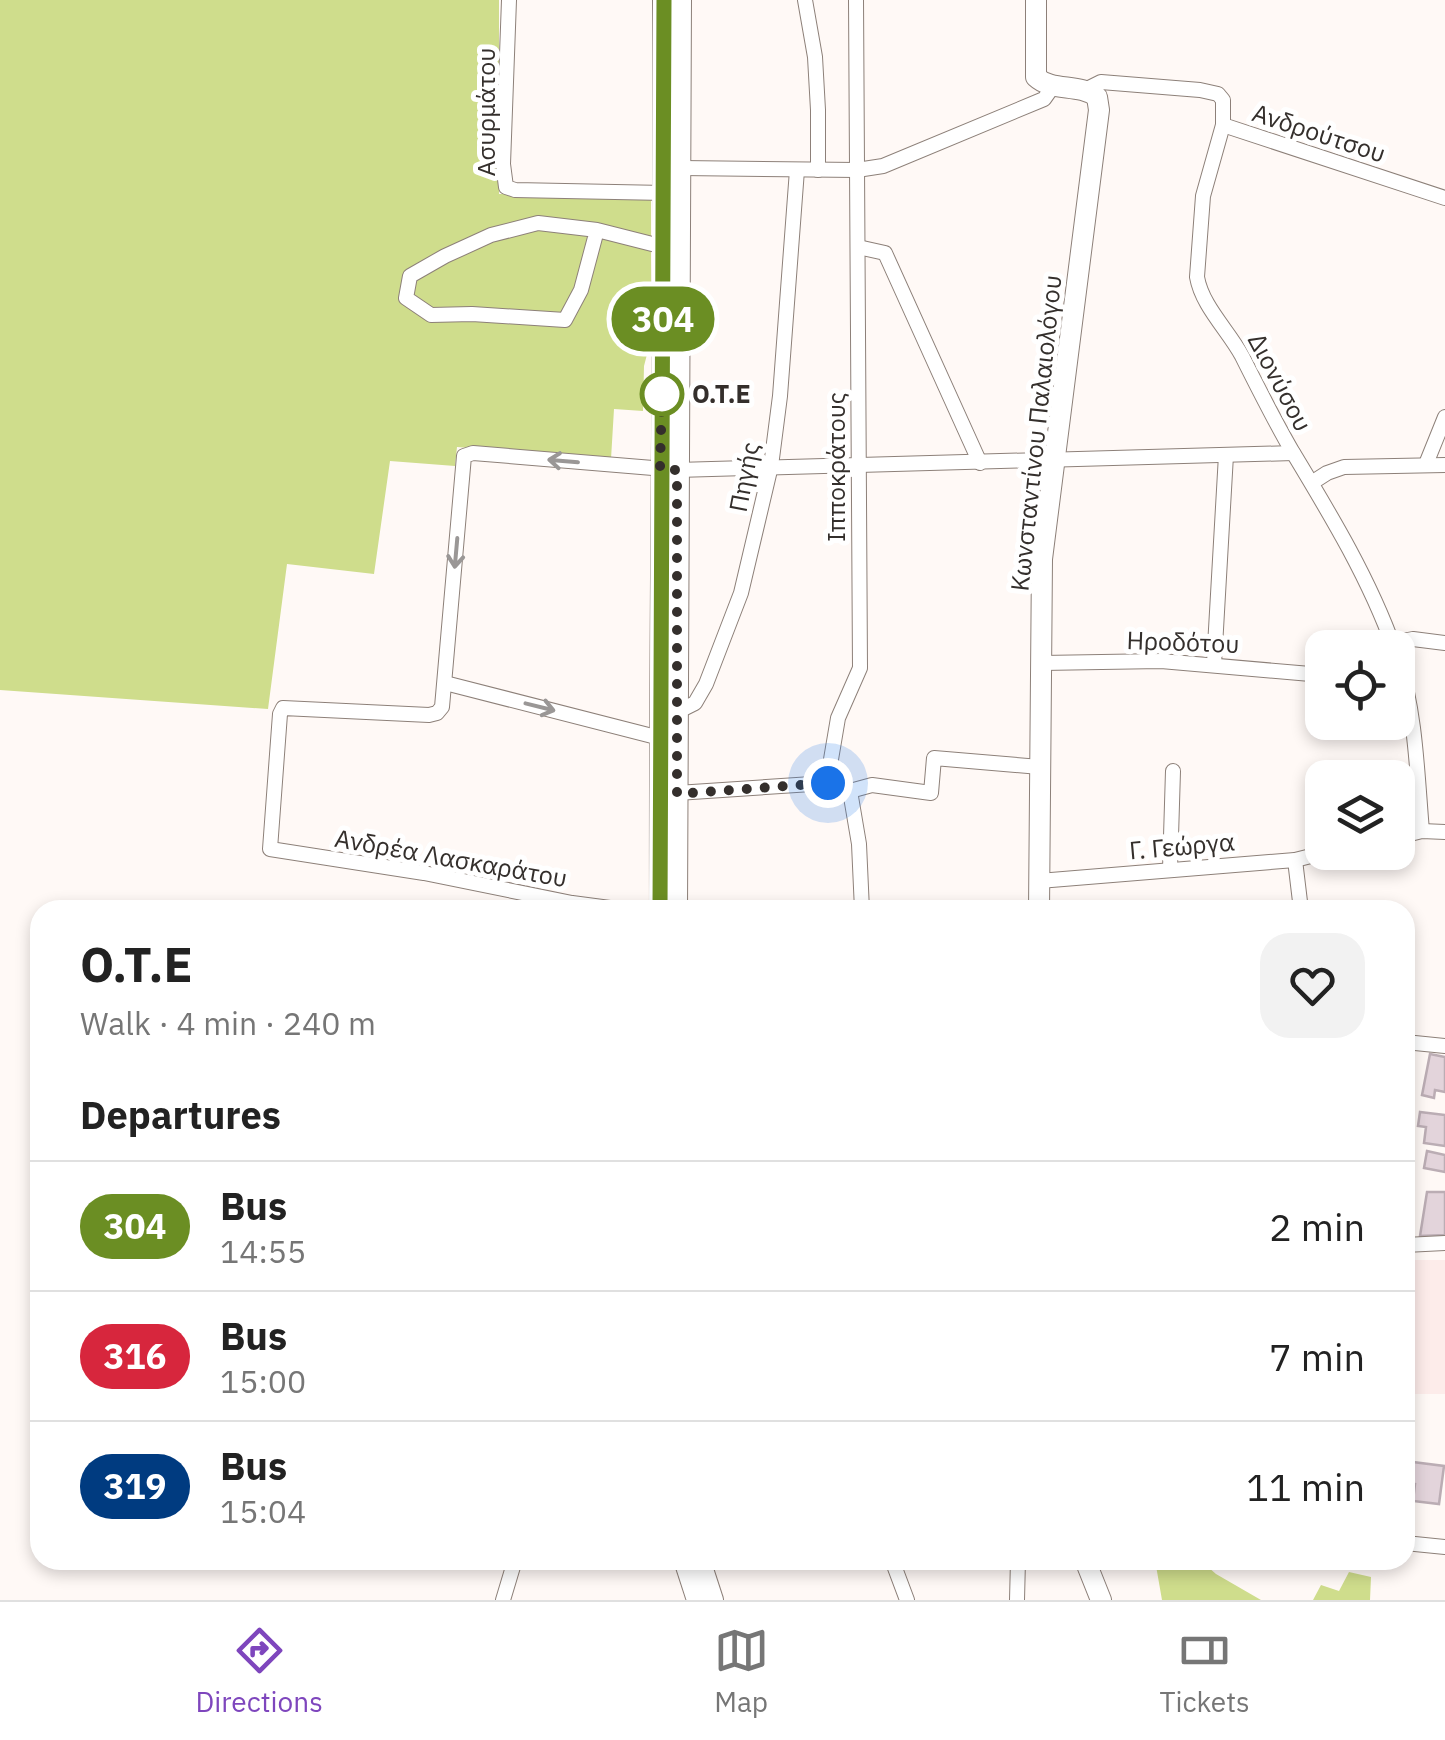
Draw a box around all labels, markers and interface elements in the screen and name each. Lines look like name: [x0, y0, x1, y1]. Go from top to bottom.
street label: Ασυρμάτου: [469, 48, 502, 176]
street label: Ανδρούτσου: [1248, 95, 1390, 170]
street label: Κωνσταντίνου Παλαιολόγου: [1002, 273, 1069, 593]
line badge: 304: [606, 286, 720, 352]
text: 304: [631, 296, 695, 342]
street label: Διονύσου: [1241, 327, 1320, 437]
marker: Ο.Τ.Ε: [641, 373, 683, 415]
place label: Ο.Τ.Ε: [692, 377, 751, 410]
street label: Ιπποκράτους: [819, 392, 852, 542]
street label: Πηγής: [721, 439, 766, 515]
one-way arrow: [548, 451, 580, 470]
one-way arrow: [446, 537, 465, 569]
street label: Ηροδότου: [1126, 623, 1240, 660]
map controls: [1305, 630, 1415, 870]
button: locate: [1305, 630, 1415, 740]
one-way arrow: [524, 699, 555, 718]
your location: [803, 758, 853, 808]
button: layers: [1305, 760, 1415, 870]
street label: Ανδρέα Λασκαράτου: [332, 821, 570, 894]
street label: Γ. Γεώργα: [1128, 824, 1236, 867]
text: Ο.Τ.Ε: [80, 933, 193, 995]
button: heart: [1260, 933, 1365, 1038]
text: Walk · 4 min · 240 m: [80, 1002, 376, 1044]
text: Departures: [80, 1090, 281, 1139]
text: Bus: [220, 1181, 287, 1230]
text: 2 min: [1269, 1202, 1365, 1251]
text: 304: [103, 1203, 167, 1249]
text: 14:55: [220, 1230, 306, 1272]
text: Bus: [220, 1311, 287, 1360]
text: 7 min: [1269, 1332, 1365, 1381]
text: 316: [103, 1333, 167, 1379]
text: 15:00: [220, 1360, 306, 1402]
text: Bus: [220, 1441, 287, 1490]
text: 11 min: [1246, 1462, 1365, 1511]
text: 319: [103, 1463, 167, 1509]
text: 15:04: [220, 1490, 306, 1532]
tab: Directions: [195, 1623, 323, 1720]
tab: Map: [714, 1623, 769, 1720]
tab: Tickets: [1159, 1623, 1250, 1720]

